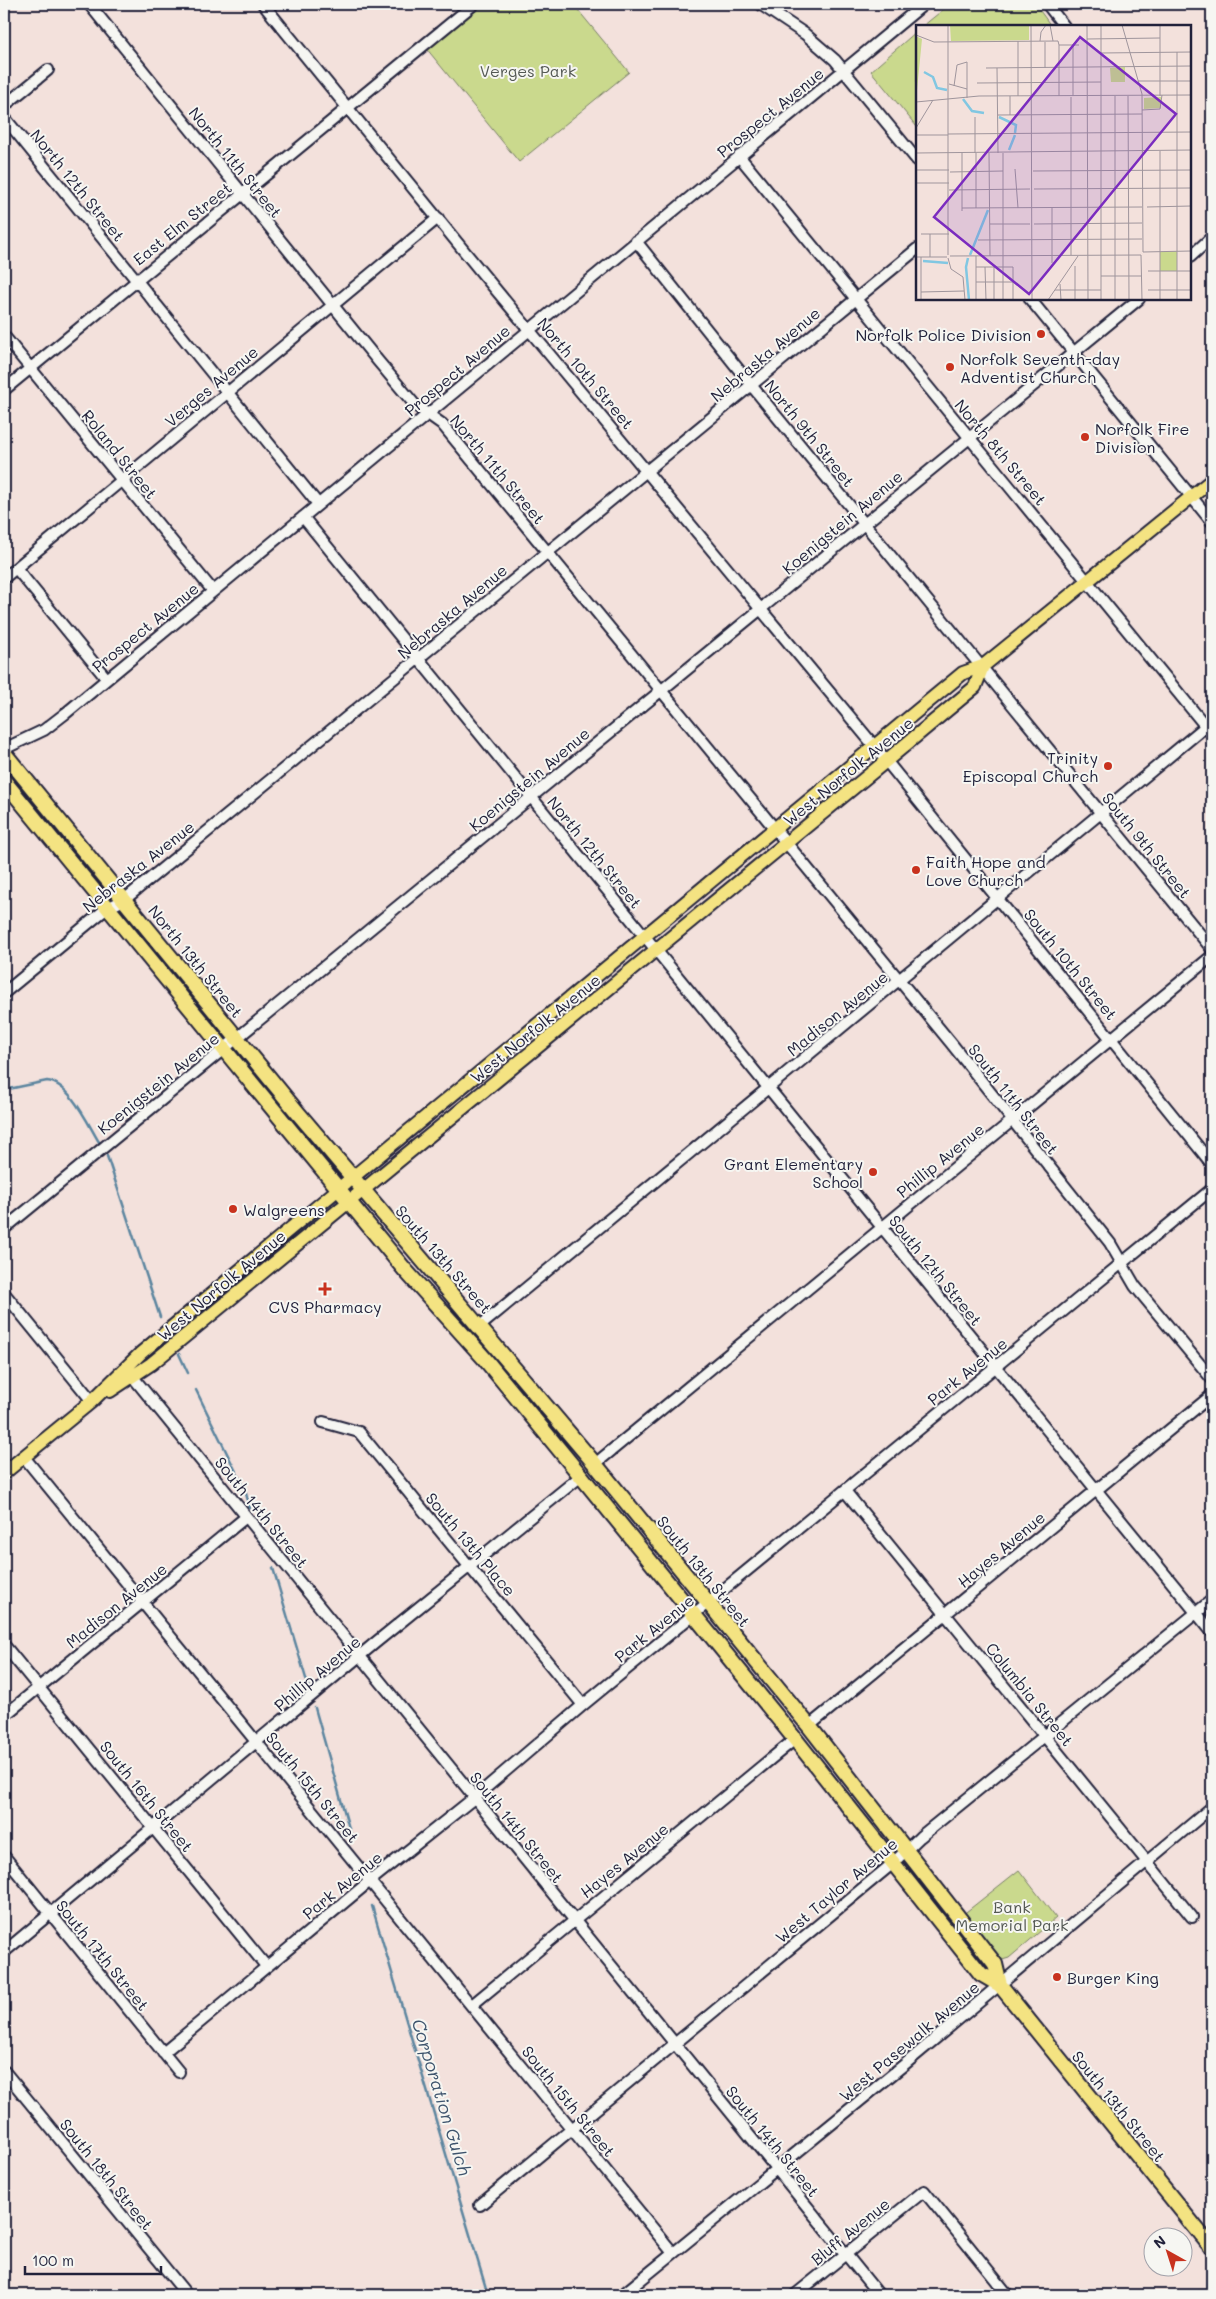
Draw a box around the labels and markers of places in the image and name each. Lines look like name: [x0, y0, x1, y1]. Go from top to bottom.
place label: Norfolk Police Division: [855, 324, 1031, 345]
marker: Norfolk Police Division: [1035, 328, 1047, 340]
place label: Norfolk Seventh-day Adventist Church: [960, 348, 1120, 387]
marker: Norfolk Seventh-day Adventist Church: [944, 361, 956, 373]
place label: Norfolk Fire Division: [1095, 418, 1189, 457]
marker: Norfolk Fire Division: [1079, 431, 1091, 443]
place label: Trinity Episcopal Church: [963, 747, 1098, 786]
marker: Trinity Episcopal Church: [1102, 760, 1114, 772]
place label: Faith Hope and Love Church: [926, 851, 1046, 890]
marker: Faith Hope and Love Church: [910, 864, 922, 876]
place label: Grant Elementary School: [724, 1153, 863, 1192]
marker: Grant Elementary School: [867, 1166, 879, 1178]
place label: Walgreens: [243, 1199, 325, 1220]
marker: Walgreens: [227, 1203, 239, 1215]
marker: CVS Pharmacy: [319, 1283, 331, 1295]
place label: CVS Pharmacy: [268, 1296, 382, 1317]
place label: Burger King: [1067, 1967, 1159, 1988]
marker: Burger King: [1051, 1971, 1063, 1983]

